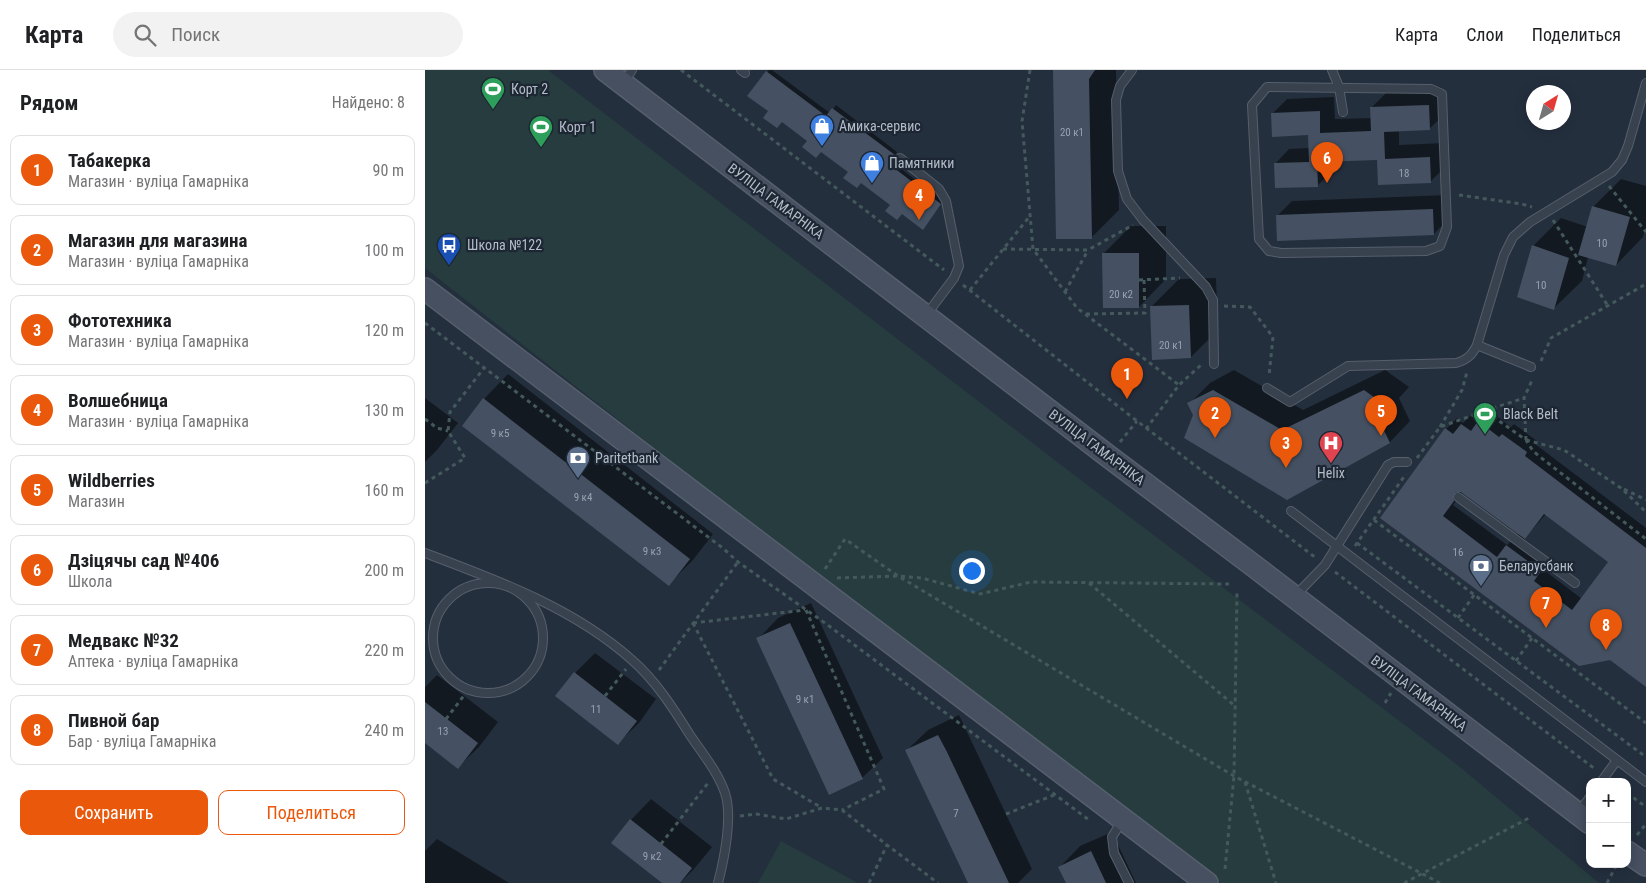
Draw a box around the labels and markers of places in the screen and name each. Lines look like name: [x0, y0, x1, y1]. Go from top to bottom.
sports icon: Корт 2: [480, 76, 506, 110]
place label: Корт 2: [511, 81, 548, 97]
shop icon: Амика-сервис: [809, 113, 835, 147]
sports icon: Корт 1: [528, 114, 554, 148]
place label: Амика-сервис: [839, 118, 921, 134]
place label: Корт 1: [559, 119, 596, 135]
pin: 6: [1311, 142, 1343, 183]
shop icon: Памятники: [859, 150, 885, 184]
place label: Памятники: [889, 155, 954, 171]
pin: 4: [903, 179, 935, 220]
bus stop icon: Школа №122: [436, 232, 462, 266]
place label: Школа №122: [467, 237, 542, 253]
pin: 1: [1111, 358, 1143, 399]
pin: 5: [1365, 395, 1397, 436]
pin: 2: [1199, 397, 1231, 438]
sports icon: Black Belt: [1472, 401, 1498, 435]
place label: Black Belt: [1503, 406, 1558, 422]
pin: 3: [1270, 427, 1302, 468]
hospital icon: Helix: [1318, 430, 1344, 464]
bank icon: Paritetbank: [565, 445, 591, 479]
place label: Paritetbank: [595, 450, 659, 466]
place label: Helix: [1317, 465, 1345, 481]
bank icon: Беларусбанк: [1468, 553, 1494, 587]
place label: Беларусбанк: [1499, 558, 1574, 574]
pin: 7: [1530, 587, 1562, 628]
pin: 8: [1590, 609, 1622, 650]

